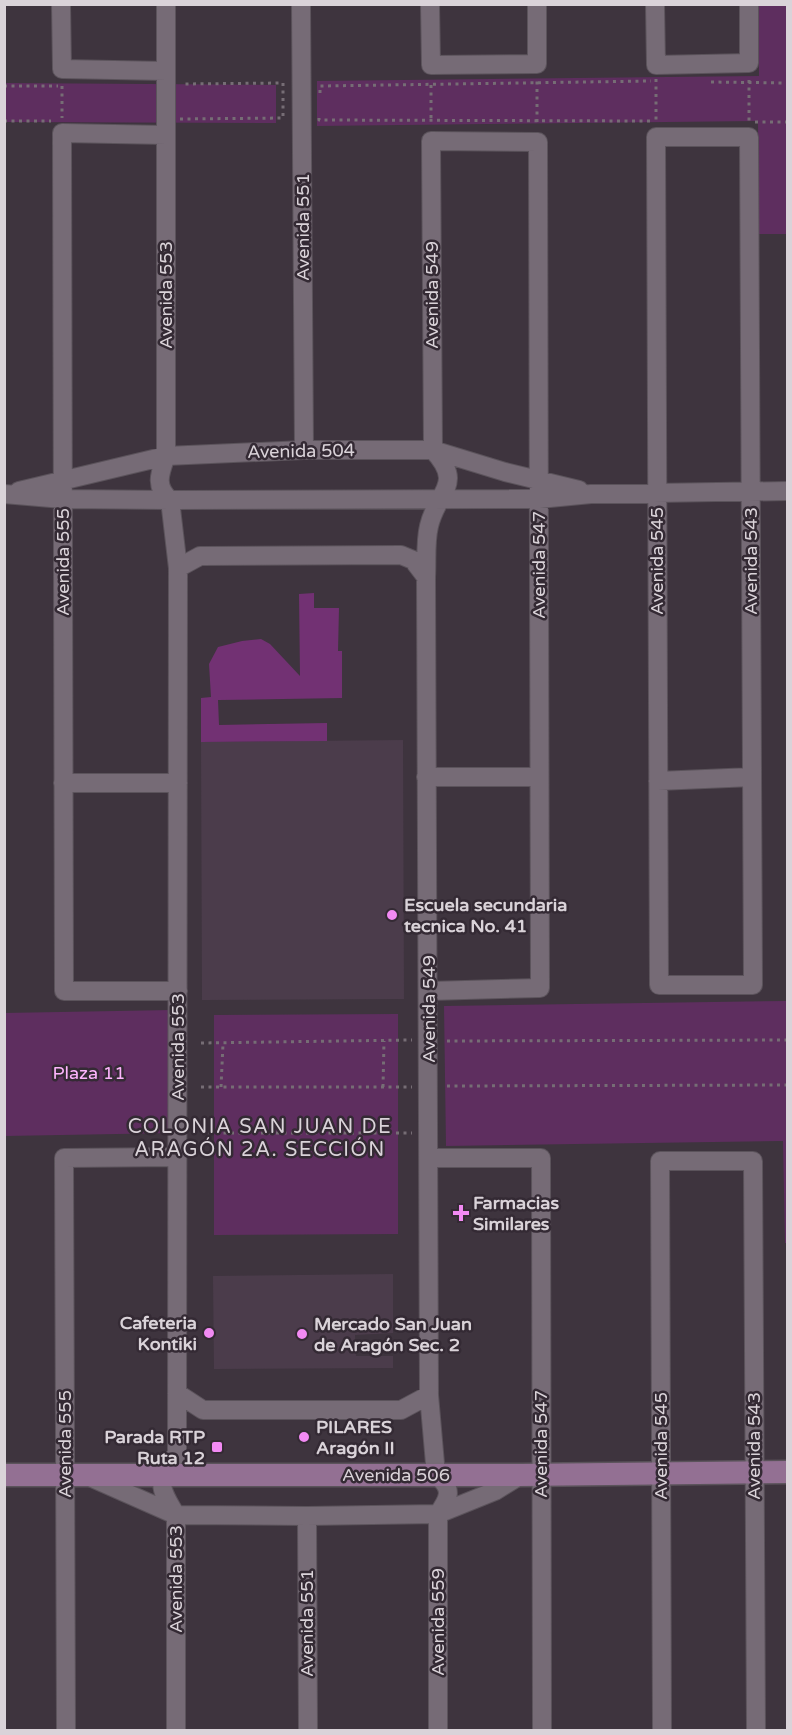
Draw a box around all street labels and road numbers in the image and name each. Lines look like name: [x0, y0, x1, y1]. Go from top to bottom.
street label: Avenida 551: [292, 173, 314, 281]
street label: Avenida 553: [155, 241, 177, 349]
street label: Avenida 549: [421, 241, 443, 349]
street label: Avenida 504: [247, 439, 355, 463]
street label: Avenida 545: [646, 507, 668, 615]
street label: Avenida 543: [740, 507, 762, 615]
street label: Avenida 555: [52, 508, 74, 616]
street label: Avenida 547: [528, 511, 550, 619]
street label: Avenida 549: [418, 955, 440, 1063]
street label: Avenida 553: [167, 993, 189, 1101]
street label: Avenida 555: [54, 1390, 76, 1498]
street label: Avenida 547: [530, 1390, 552, 1498]
street label: Avenida 545: [650, 1392, 672, 1500]
street label: Avenida 543: [743, 1392, 765, 1500]
street label: Avenida 506: [342, 1464, 450, 1486]
street label: Avenida 553: [165, 1525, 187, 1633]
street label: Avenida 559: [427, 1568, 449, 1676]
street label: Avenida 551: [296, 1569, 318, 1677]

